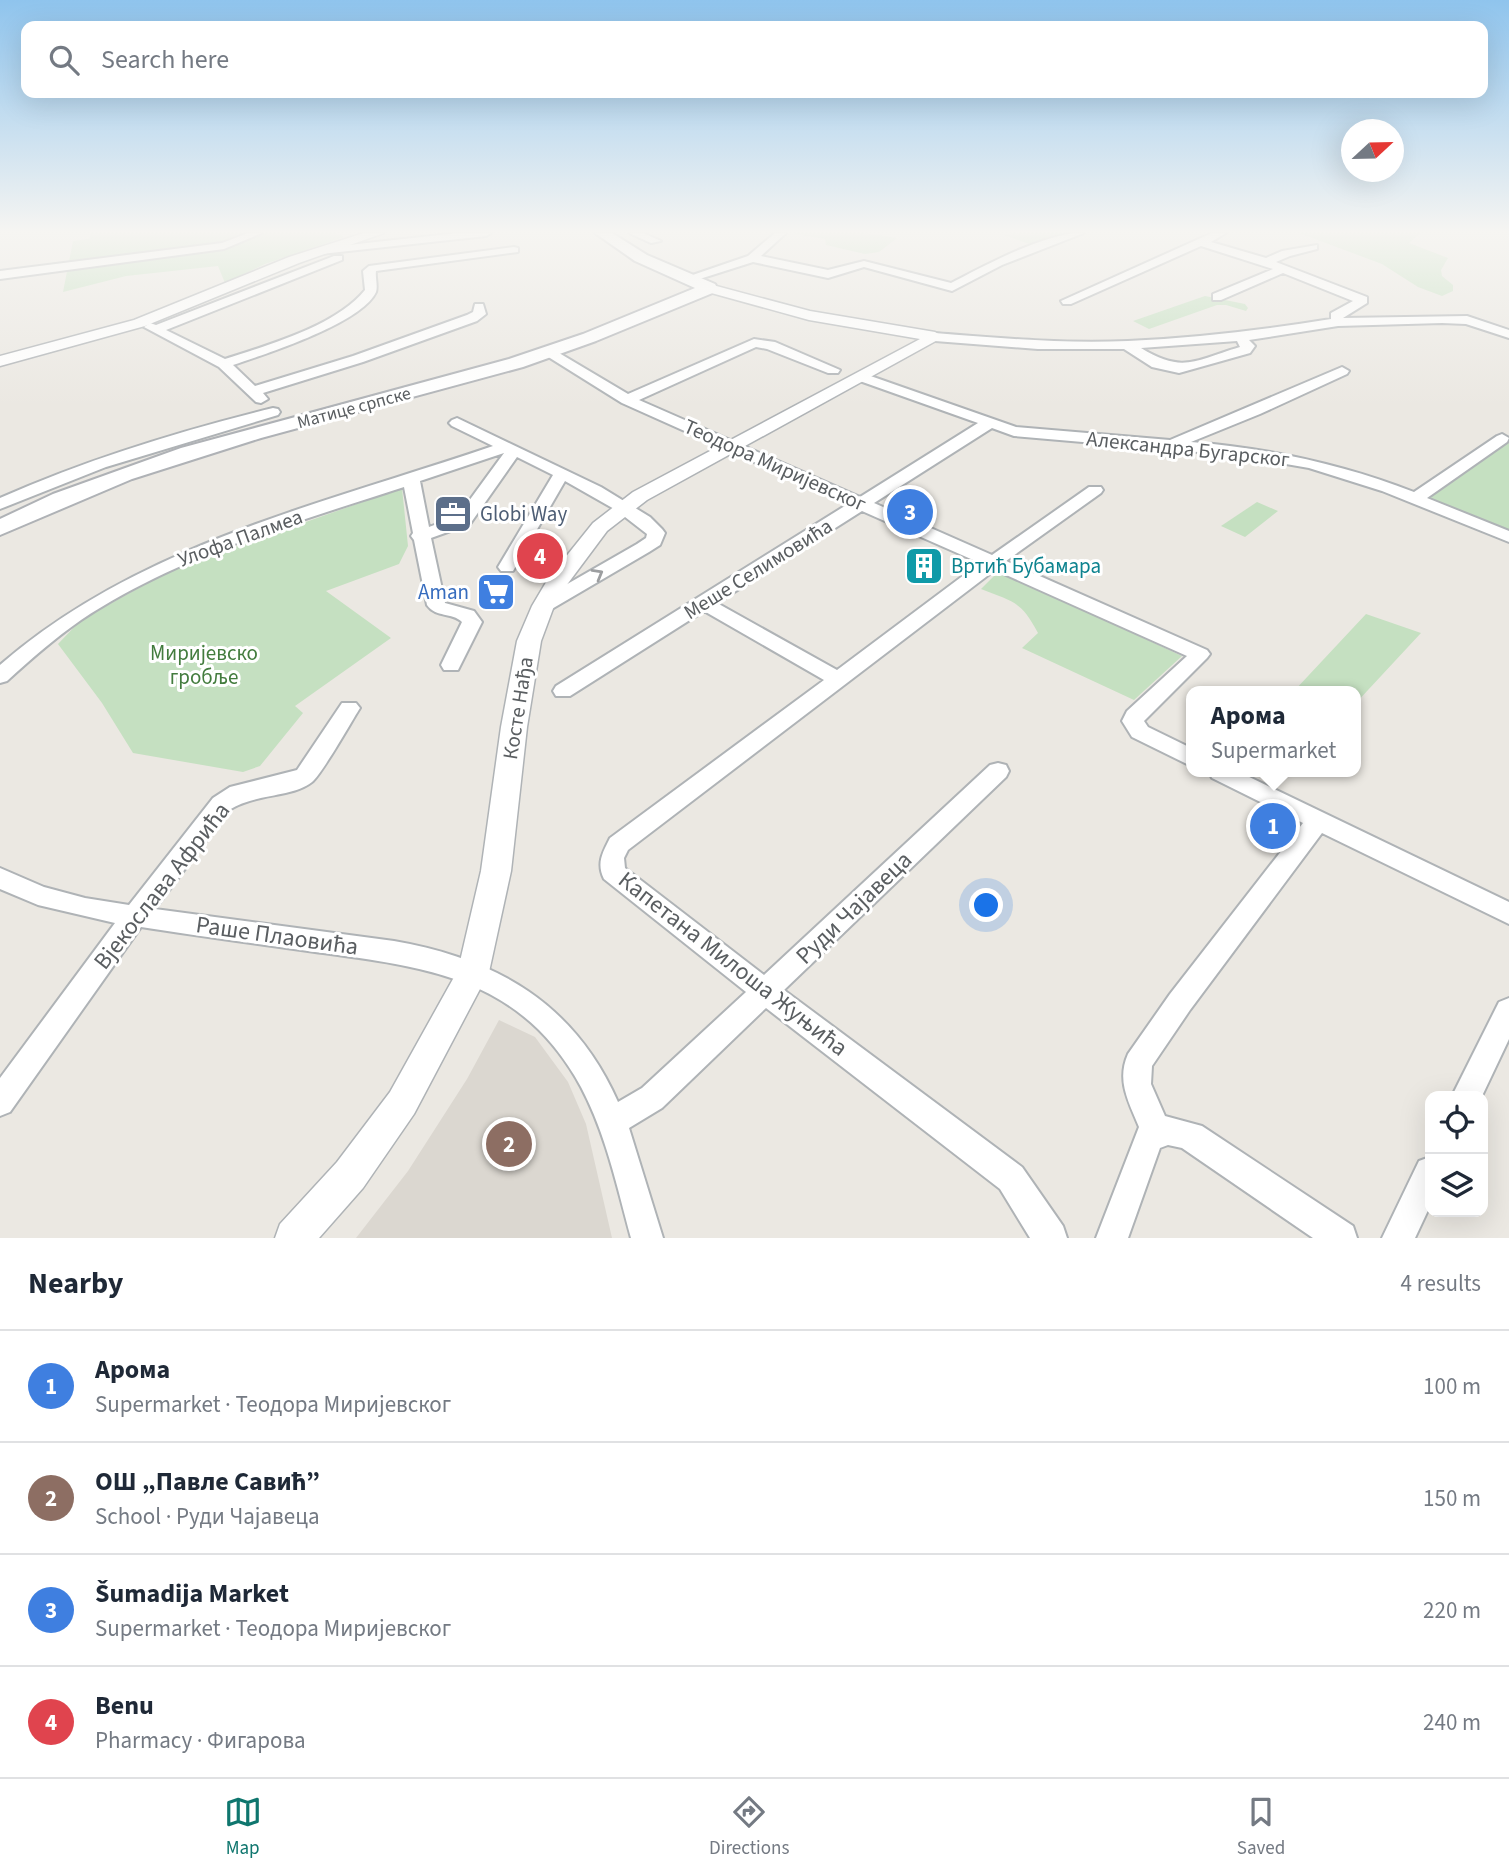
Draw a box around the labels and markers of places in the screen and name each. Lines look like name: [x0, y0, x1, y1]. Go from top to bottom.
pin: 3: [887, 486, 933, 538]
office icon: Globi Way: [432, 493, 474, 535]
place label: Globi Way: [480, 499, 567, 529]
pin: 4: [517, 530, 563, 582]
building icon: Вртић Бубамара: [903, 545, 945, 587]
place label: Вртић Бубамара: [951, 551, 1101, 581]
supermarket icon: Aman: [475, 571, 517, 613]
place label: Aman: [418, 577, 469, 607]
pin: 1: [1250, 800, 1296, 852]
pin: 2: [486, 1118, 532, 1170]

